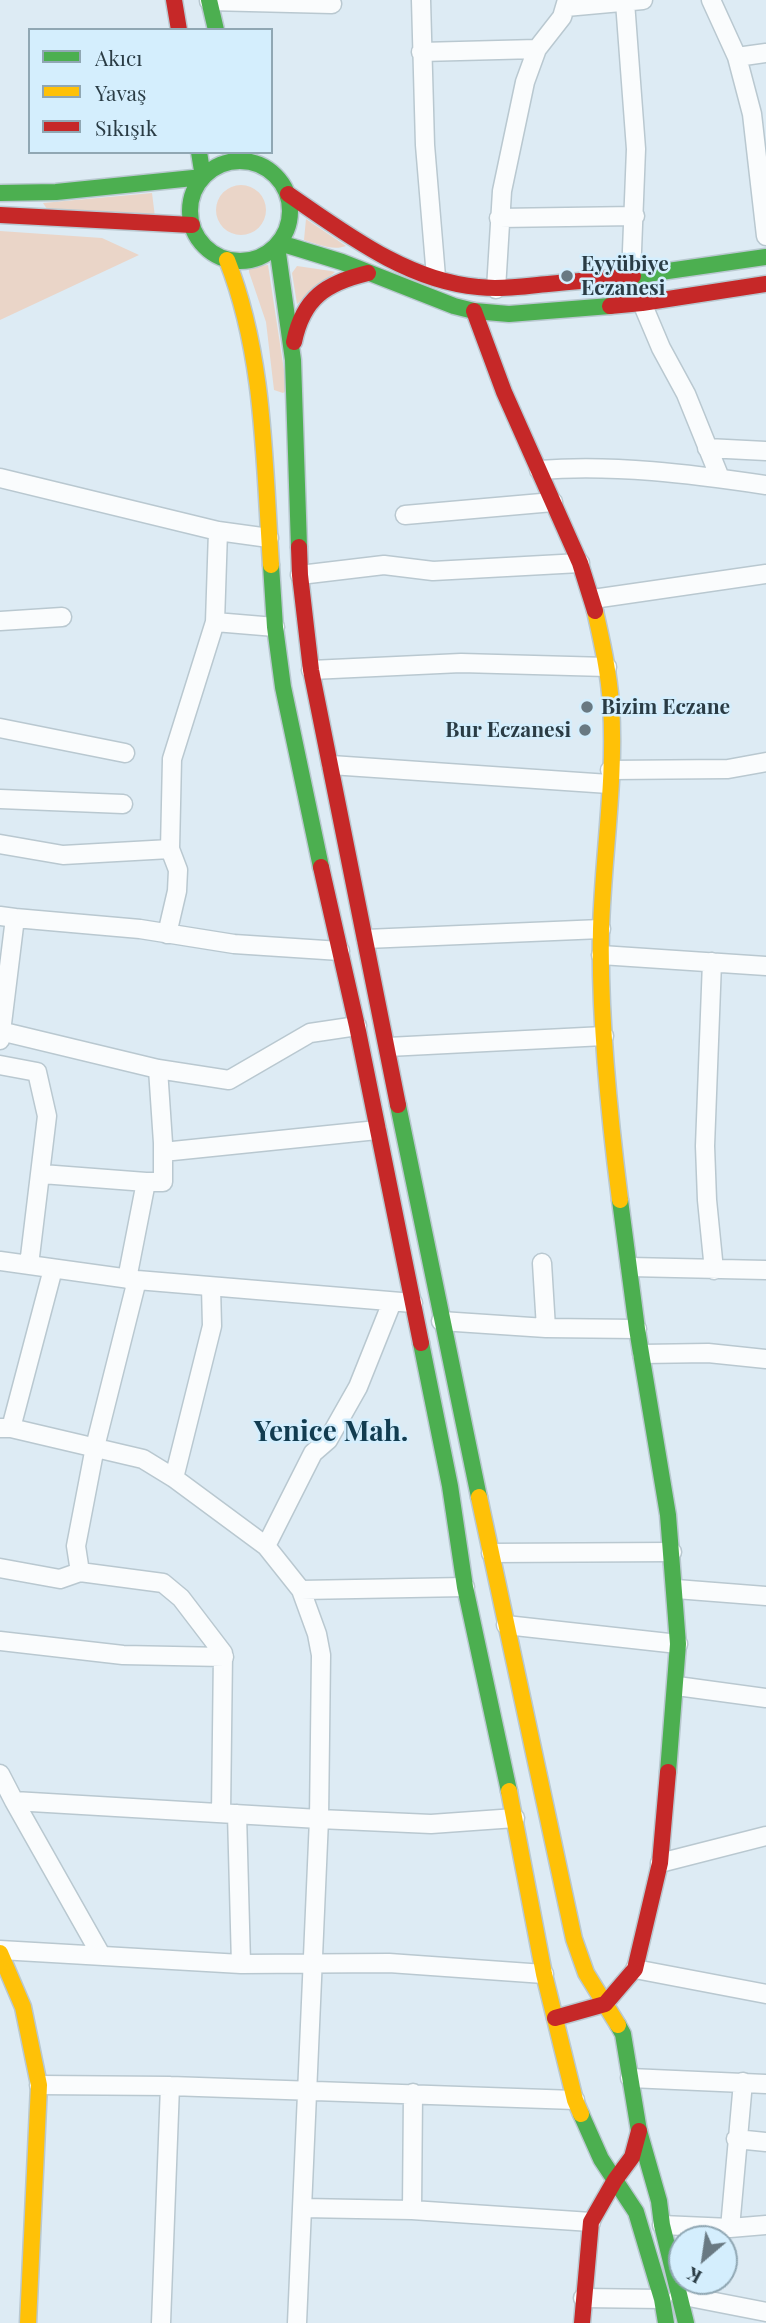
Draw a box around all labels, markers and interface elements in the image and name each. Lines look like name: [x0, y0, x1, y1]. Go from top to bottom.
legend: [28, 28, 273, 154]
text: Akıcı: [95, 43, 142, 71]
text: Yavaş: [95, 78, 146, 106]
text: Sıkışık: [95, 113, 157, 141]
place label: Eyyübiye Eczanesi: [581, 251, 669, 301]
marker: Eyyübiye Eczanesi: [559, 268, 575, 284]
place label: Bizim Eczane: [601, 694, 730, 720]
marker: Bizim Eczane: [579, 699, 595, 715]
place label: Bur Eczanesi: [445, 717, 571, 743]
marker: Bur Eczanesi: [577, 722, 593, 738]
district label: Yenice Mah.: [254, 1415, 408, 1449]
north arrow: [668, 2225, 738, 2295]
text: K: [682, 2262, 706, 2291]

